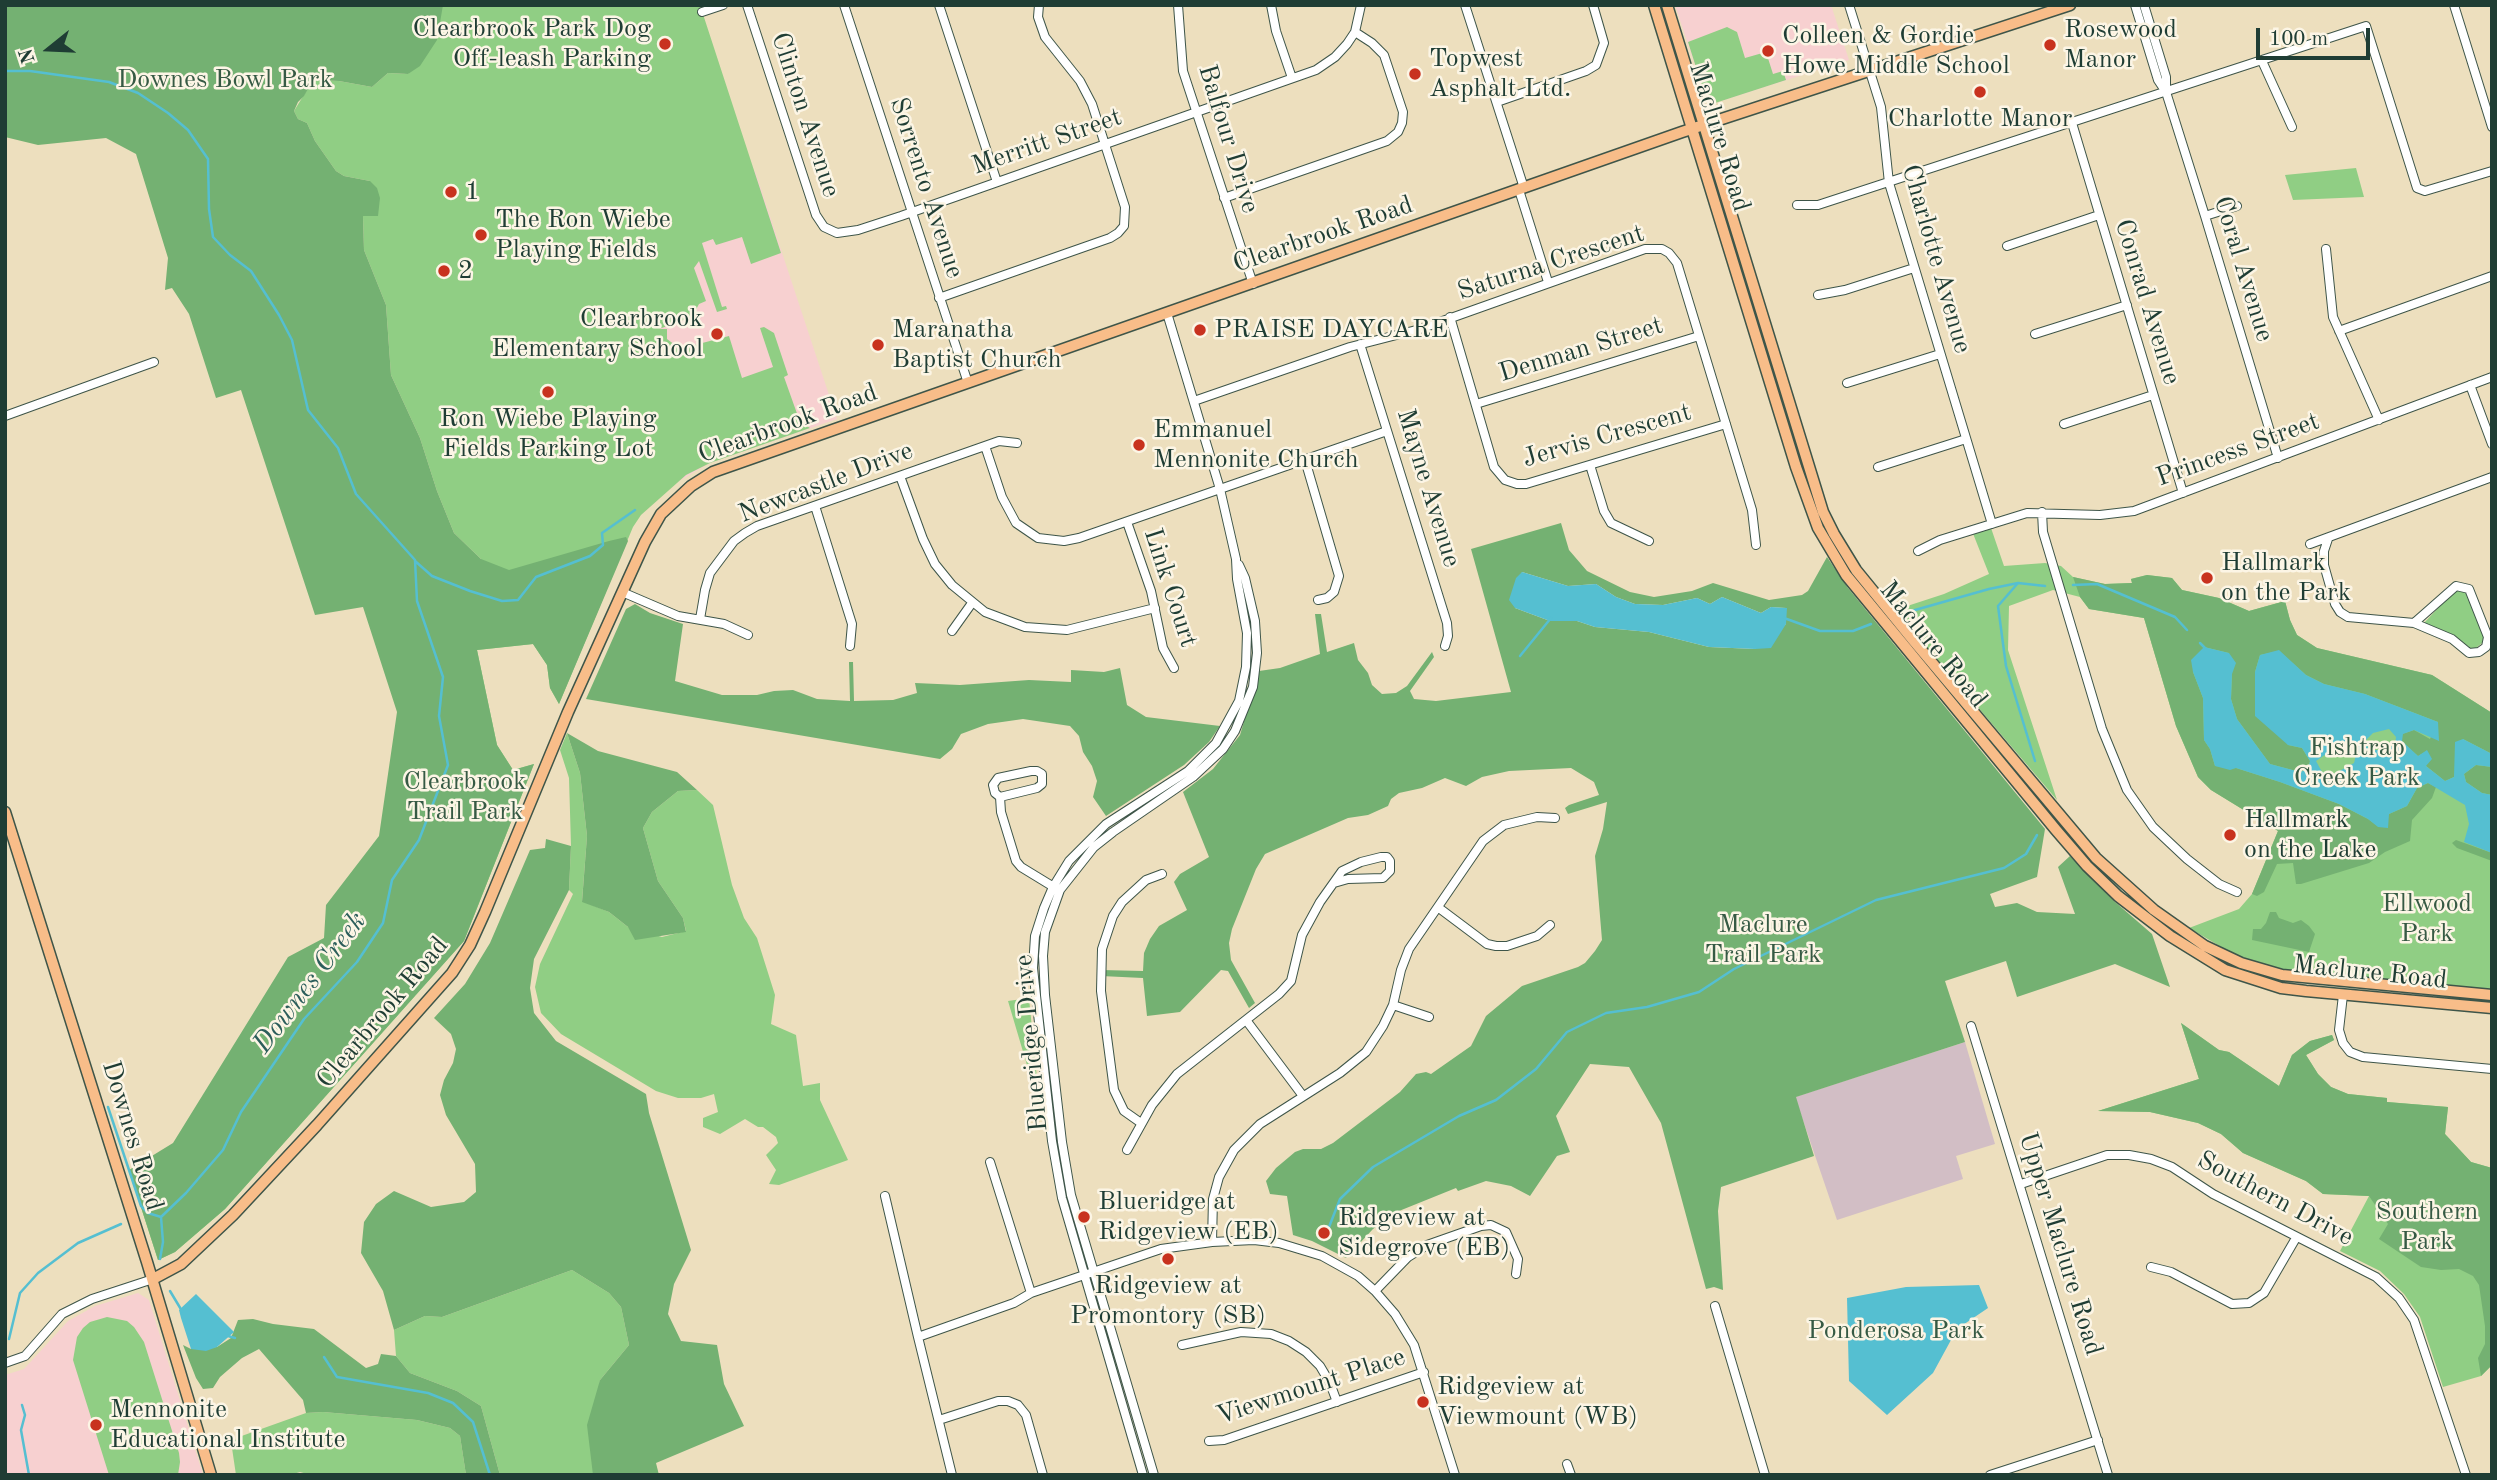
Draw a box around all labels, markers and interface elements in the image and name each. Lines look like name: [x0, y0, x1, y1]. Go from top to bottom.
place label: Clearbrook Park Dog Off-leash Parking: [412, 13, 651, 74]
north arrow: [14, 14, 84, 84]
place label: Rosewood Manor: [2064, 14, 2177, 76]
scale bar: [2259, 14, 2373, 58]
place label: Colleen & Gordie Howe Middle School: [1782, 20, 2010, 82]
street label: Clinton Avenue: [764, 29, 846, 201]
text: 100 m: [2269, 29, 2328, 50]
marker: Clearbrook Park Dog Off-leash Parking: [657, 36, 673, 52]
marker: Rosewood Manor: [2042, 37, 2058, 53]
place label: Topwest Asphalt Ltd.: [1429, 43, 1571, 104]
marker: Colleen & Gordie Howe Middle School: [1760, 43, 1776, 59]
text: N: [17, 46, 40, 65]
street label: Maclure Road: [1681, 58, 1757, 216]
street label: Balfour Drive: [1191, 61, 1265, 217]
park label: Downes Bowl Park: [117, 64, 333, 96]
marker: Topwest Asphalt Ltd.: [1407, 66, 1423, 82]
marker: Charlotte Manor: [1972, 84, 1988, 100]
street label: Sorrento Avenue: [882, 94, 970, 282]
street label: Merritt Street: [968, 102, 1126, 182]
place label: Charlotte Manor: [1888, 103, 2072, 135]
street label: Charlotte Avenue: [1894, 161, 1978, 357]
place label: 1: [465, 176, 480, 208]
marker: 1: [443, 184, 459, 200]
street label: Clearbrook Road: [1229, 190, 1417, 280]
street label: Coral Avenue: [2206, 192, 2280, 346]
place label: The Ron Wiebe Playing Fields: [495, 204, 671, 266]
street label: Conrad Avenue: [2107, 216, 2187, 388]
street label: Saturna Crescent: [1454, 218, 1648, 308]
marker: The Ron Wiebe Playing Fields: [473, 227, 489, 243]
place label: 2: [458, 255, 473, 287]
marker: 2: [436, 263, 452, 279]
place label: Clearbrook Elementary School: [491, 303, 703, 364]
street label: Denman Street: [1495, 310, 1667, 390]
place label: Maranatha Baptist Church: [892, 314, 1062, 376]
place label: PRAISE DAYCARE: [1214, 314, 1449, 346]
marker: PRAISE DAYCARE: [1192, 322, 1208, 338]
marker: Clearbrook Elementary School: [709, 326, 725, 342]
marker: Maranatha Baptist Church: [870, 337, 886, 353]
street label: Clearbrook Road: [694, 377, 882, 471]
marker: Ron Wiebe Playing Fields Parking Lot: [540, 384, 556, 400]
street label: Jervis Crescent: [1519, 397, 1695, 475]
place label: Ron Wiebe Playing Fields Parking Lot: [440, 403, 656, 464]
street label: Mayne Avenue: [1389, 405, 1467, 571]
street label: Princess Street: [2152, 406, 2324, 494]
place label: Emmanuel Mennonite Church: [1153, 414, 1359, 476]
street label: Newcastle Drive: [734, 435, 918, 531]
marker: Emmanuel Mennonite Church: [1131, 437, 1147, 453]
street label: Link Court: [1136, 525, 1204, 651]
place label: Hallmark on the Park: [2221, 547, 2351, 608]
marker: Hallmark on the Park: [2199, 570, 2215, 586]
street label: Maclure Road: [1872, 575, 1994, 715]
park label: Fishtrap Creek Park: [2294, 732, 2420, 794]
park label: Clearbrook Trail Park: [403, 766, 527, 828]
place label: Hallmark on the Lake: [2244, 804, 2376, 866]
marker: Hallmark on the Lake: [2222, 827, 2238, 843]
park label: Ellwood Park: [2382, 888, 2472, 950]
water label: Downes Creek: [246, 906, 374, 1060]
park label: Maclure Trail Park: [1705, 909, 1821, 970]
street label: Clearbrook Road: [311, 931, 455, 1095]
street label: Maclure Road: [2291, 949, 2449, 997]
street label: Blueridge Drive: [1009, 953, 1055, 1133]
street label: Downes Road: [94, 1057, 170, 1215]
street label: Upper Maclure Road: [2011, 1129, 2109, 1359]
street label: Southern Drive: [2192, 1145, 2358, 1253]
place label: Blueridge at Ridgeview (EB): [1098, 1186, 1279, 1248]
park label: Southern Park: [2376, 1196, 2478, 1258]
place label: Ridgeview at Sidegrove (EB): [1338, 1202, 1510, 1264]
marker: Blueridge at Ridgeview (EB): [1076, 1209, 1092, 1225]
marker: Ridgeview at Sidegrove (EB): [1316, 1225, 1332, 1241]
marker: Ridgeview at Promontory (SB): [1160, 1251, 1176, 1267]
place label: Ridgeview at Promontory (SB): [1070, 1270, 1266, 1332]
park label: Ponderosa Park: [1807, 1315, 1985, 1347]
street label: Viewmount Place: [1213, 1342, 1409, 1432]
place label: Ridgeview at Viewmount (WB): [1437, 1371, 1638, 1432]
place label: Mennonite Educational Institute: [110, 1394, 346, 1456]
marker: Ridgeview at Viewmount (WB): [1415, 1394, 1431, 1410]
marker: Mennonite Educational Institute: [88, 1417, 104, 1433]

